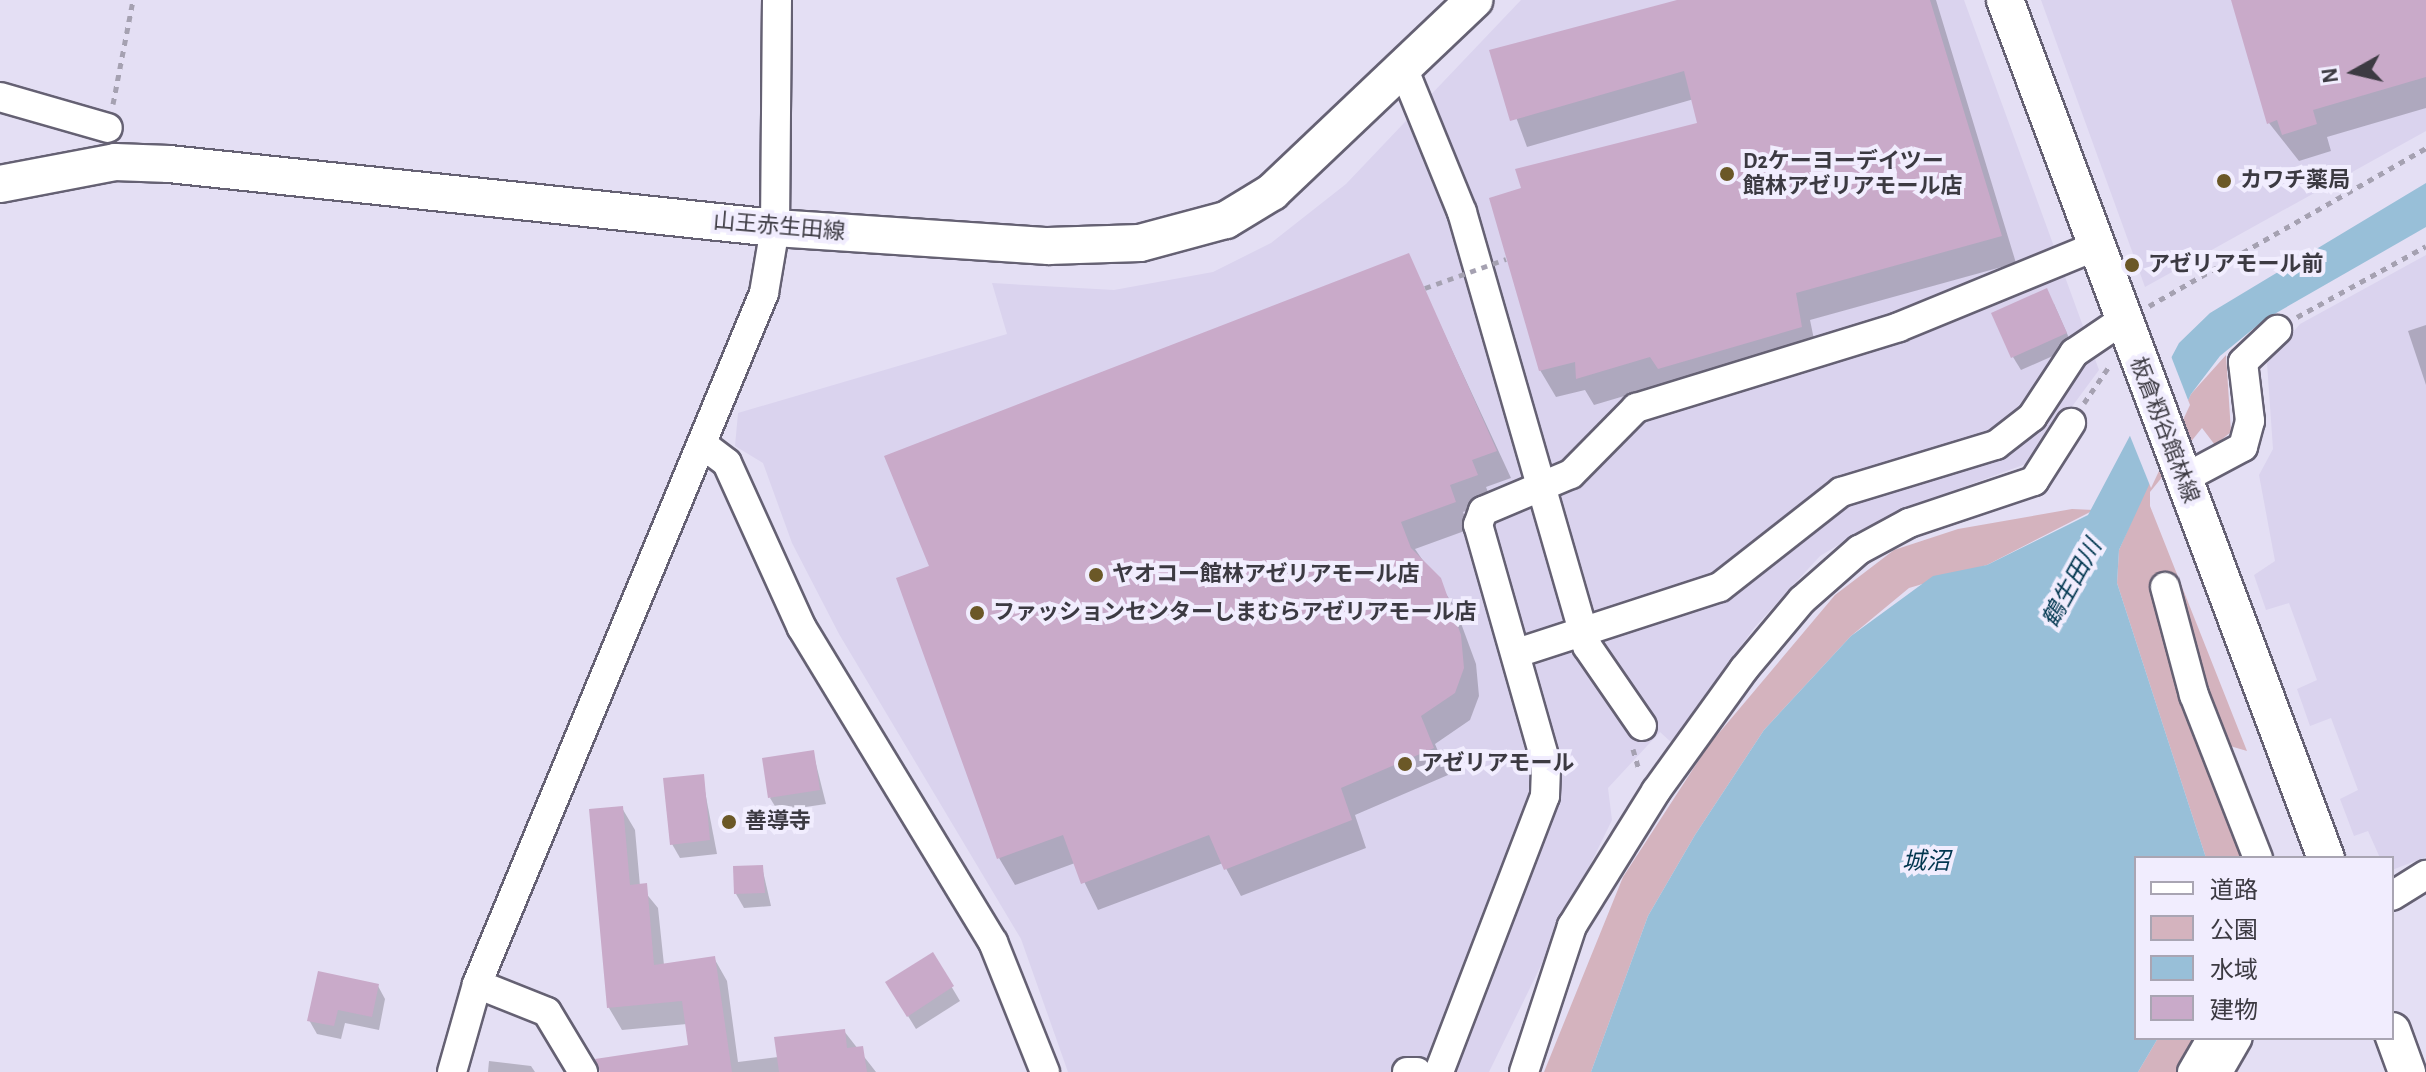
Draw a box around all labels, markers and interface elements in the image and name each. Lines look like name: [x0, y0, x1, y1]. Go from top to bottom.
north arrow: [2314, 32, 2394, 112]
text: N: [2318, 66, 2342, 84]
place label: D2ケーヨーデイツー 館林アゼリアモール店: [1743, 148, 1963, 200]
marker: D2ケーヨーデイツー 館林アゼリアモール店: [1718, 165, 1736, 183]
place label: カワチ薬局: [2240, 168, 2350, 194]
marker: カワチ薬局: [2215, 172, 2233, 190]
street label: 山王赤生田線: [712, 208, 846, 246]
place label: アゼリアモール前: [2148, 252, 2324, 278]
marker: アゼリアモール前: [2123, 256, 2141, 274]
street label: 板倉籾谷館林線: [2124, 353, 2204, 507]
water label: 鶴生田川: [2037, 535, 2109, 633]
place label: ヤオコー館林アゼリアモール店: [1112, 562, 1420, 588]
marker: ヤオコー館林アゼリアモール店: [1087, 566, 1105, 584]
place label: ファッションセンターしまむらアゼリアモール店: [993, 600, 1477, 626]
marker: ファッションセンターしまむらアゼリアモール店: [968, 604, 986, 622]
place label: アゼリアモール: [1421, 751, 1575, 777]
marker: アゼリアモール: [1396, 755, 1414, 773]
place label: 善導寺: [745, 809, 811, 835]
marker: 善導寺: [720, 813, 738, 831]
water label: 城沼: [1902, 849, 1950, 877]
legend: [2134, 856, 2394, 1040]
text: 道路: [2210, 879, 2258, 903]
text: 公園: [2210, 919, 2258, 943]
text: 水域: [2210, 959, 2258, 983]
text: 建物: [2210, 999, 2258, 1023]

